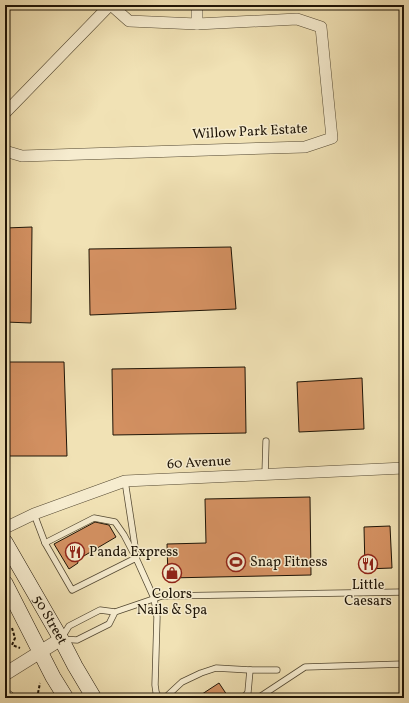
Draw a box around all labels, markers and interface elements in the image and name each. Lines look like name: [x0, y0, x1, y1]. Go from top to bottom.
street label: Willow Park Estate: [192, 119, 309, 145]
street label: 60 Avenue: [166, 452, 232, 474]
restaurant icon: Panda Express: [64, 541, 86, 563]
place label: Panda Express: [89, 543, 178, 562]
sports icon: Snap Fitness: [225, 551, 247, 573]
place label: Snap Fitness: [250, 553, 327, 572]
restaurant icon: Little Caesars: [357, 553, 379, 575]
shop icon: Colors Nails & Spa: [161, 562, 183, 584]
place label: Little Caesars: [344, 576, 392, 611]
place label: Colors Nails & Spa: [137, 585, 207, 620]
street label: 50 Street: [28, 592, 72, 648]

